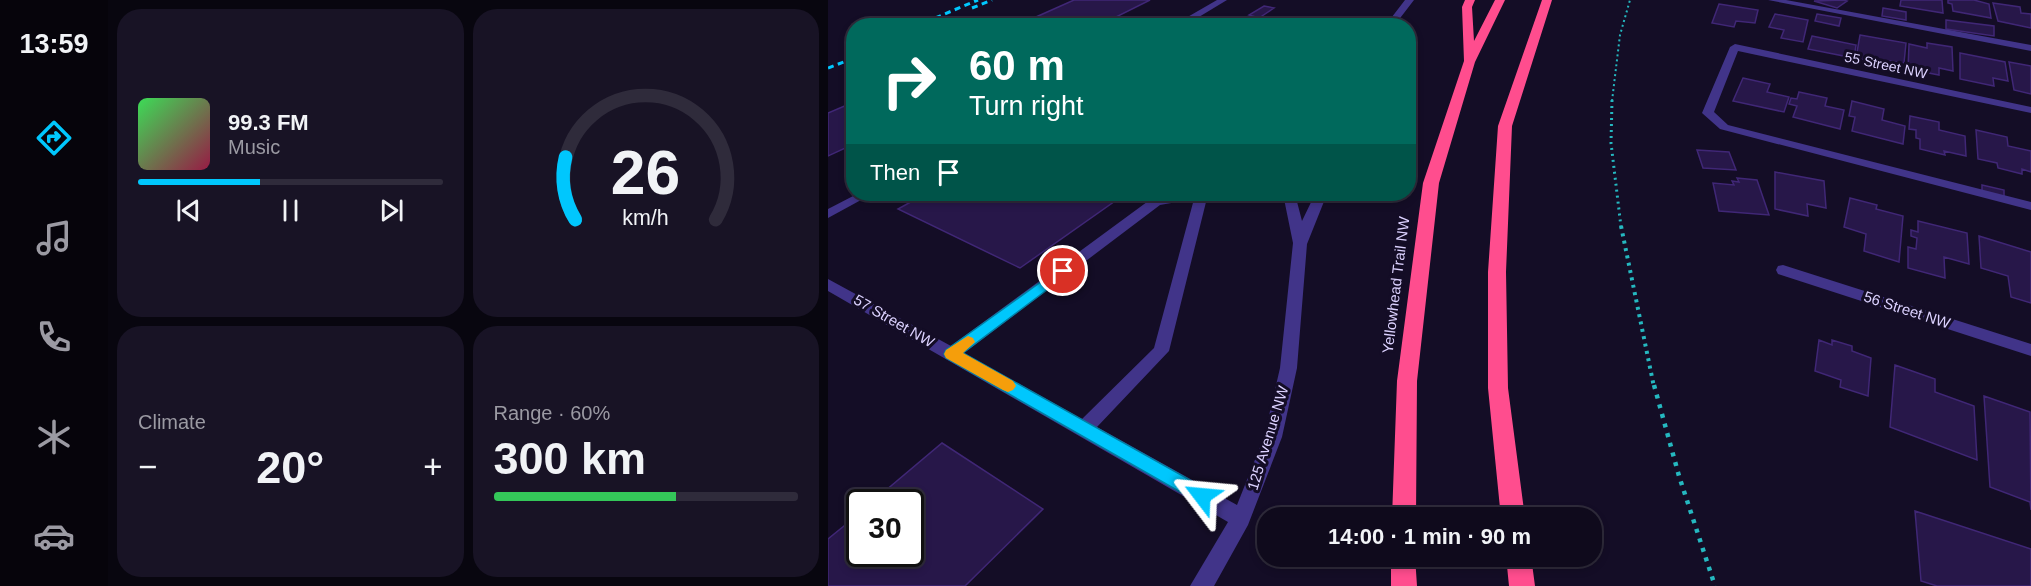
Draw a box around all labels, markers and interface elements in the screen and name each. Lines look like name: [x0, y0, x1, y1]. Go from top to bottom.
text: 13:59: [19, 29, 89, 59]
icon: right: [870, 42, 948, 120]
text: 60 m: [969, 42, 1065, 89]
street label: 55 Street NW: [1843, 48, 1930, 82]
text: Turn right: [969, 91, 1084, 121]
text: 99.3 FM: [228, 110, 309, 135]
icon: directions: [33, 117, 75, 159]
text: Music: [228, 136, 280, 158]
text: 26: [611, 138, 680, 207]
icon: arrive: [932, 156, 965, 189]
text: Then: [870, 160, 920, 185]
icon: previous: [172, 194, 205, 227]
icon: pause: [274, 194, 307, 227]
icon: next: [375, 194, 408, 227]
text: km/h: [623, 206, 669, 230]
street label: Yellowhead Trail NW: [1379, 215, 1412, 354]
icon: music: [33, 217, 75, 259]
pin: [1037, 245, 1088, 296]
icon: arrive: [1046, 254, 1079, 287]
street label: 56 Street NW: [1862, 288, 1953, 332]
street label: 57 Street NW: [851, 291, 938, 351]
icon: phone: [33, 316, 75, 358]
street label: 125 Avenue NW: [1244, 383, 1292, 492]
text: Range · 60%: [494, 402, 610, 424]
text: Climate: [138, 411, 206, 433]
icon: climate: [33, 416, 75, 458]
text: 300 km: [494, 433, 646, 484]
text: 20°: [256, 442, 324, 493]
text: −: [138, 448, 157, 485]
text: +: [423, 448, 443, 485]
position arrow: [1170, 464, 1234, 528]
speed limit sign: 30: [846, 489, 924, 567]
icon: car: [33, 515, 75, 557]
text: 14:00 · 1 min · 90 m: [1328, 524, 1531, 549]

